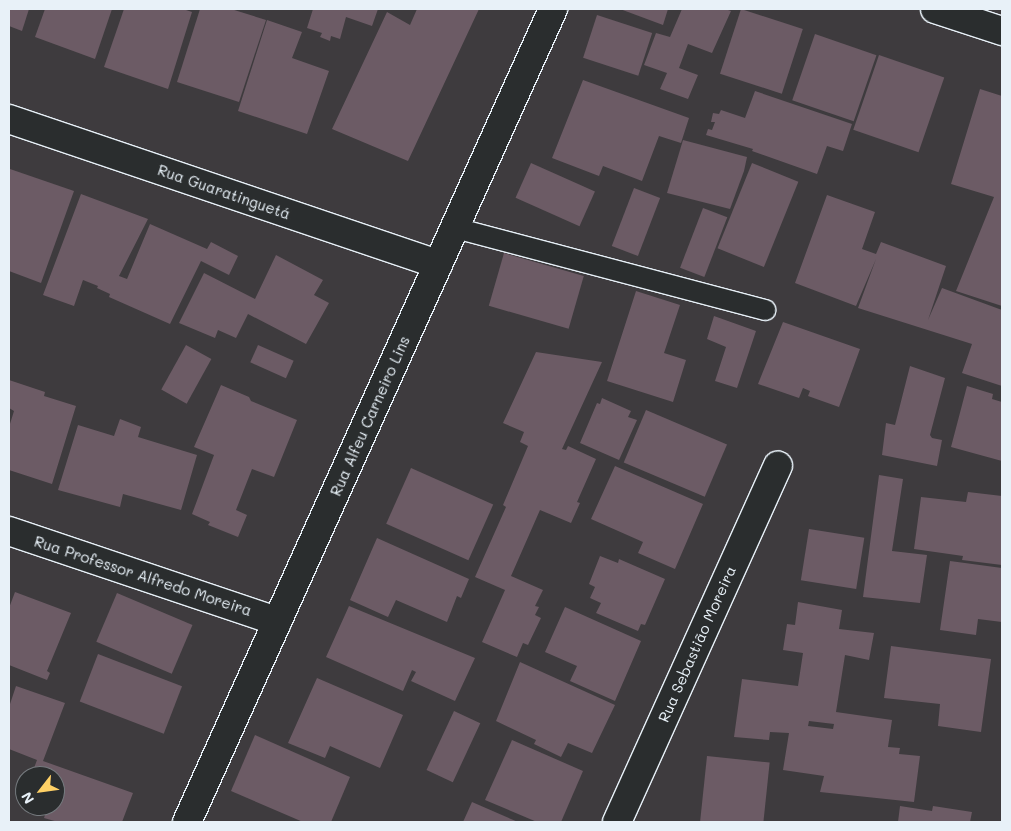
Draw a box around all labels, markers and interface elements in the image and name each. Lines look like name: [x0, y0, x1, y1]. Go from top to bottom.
street label: Rua Guaratinguetá: [155, 161, 293, 223]
street label: Rua Alfeu Carneiro Lins: [327, 333, 413, 499]
street label: Rua Professor Alfredo Moreira: [32, 532, 254, 620]
street label: Rua Sebastião Moreira: [654, 563, 740, 725]
north arrow: [15, 766, 65, 816]
text: N: [17, 789, 38, 808]

